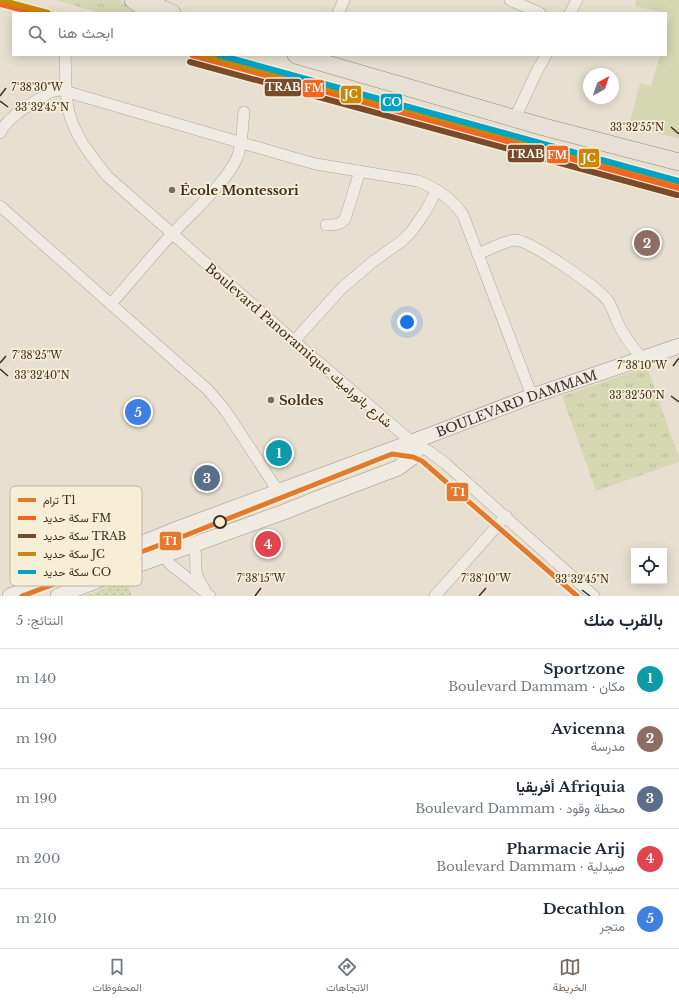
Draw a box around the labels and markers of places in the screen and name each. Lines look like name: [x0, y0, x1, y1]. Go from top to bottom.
place label: École Montessori: [180, 182, 299, 199]
marker: École Montessori: [167, 185, 177, 195]
pin: 2: [634, 228, 660, 258]
place label: Soldes: [279, 392, 324, 409]
marker: Soldes: [266, 395, 276, 405]
pin: 5: [125, 397, 151, 427]
pin: 1: [266, 438, 292, 468]
pin: 3: [194, 463, 220, 493]
unlabelled marker: [213, 515, 227, 529]
pin: 4: [255, 529, 281, 559]

